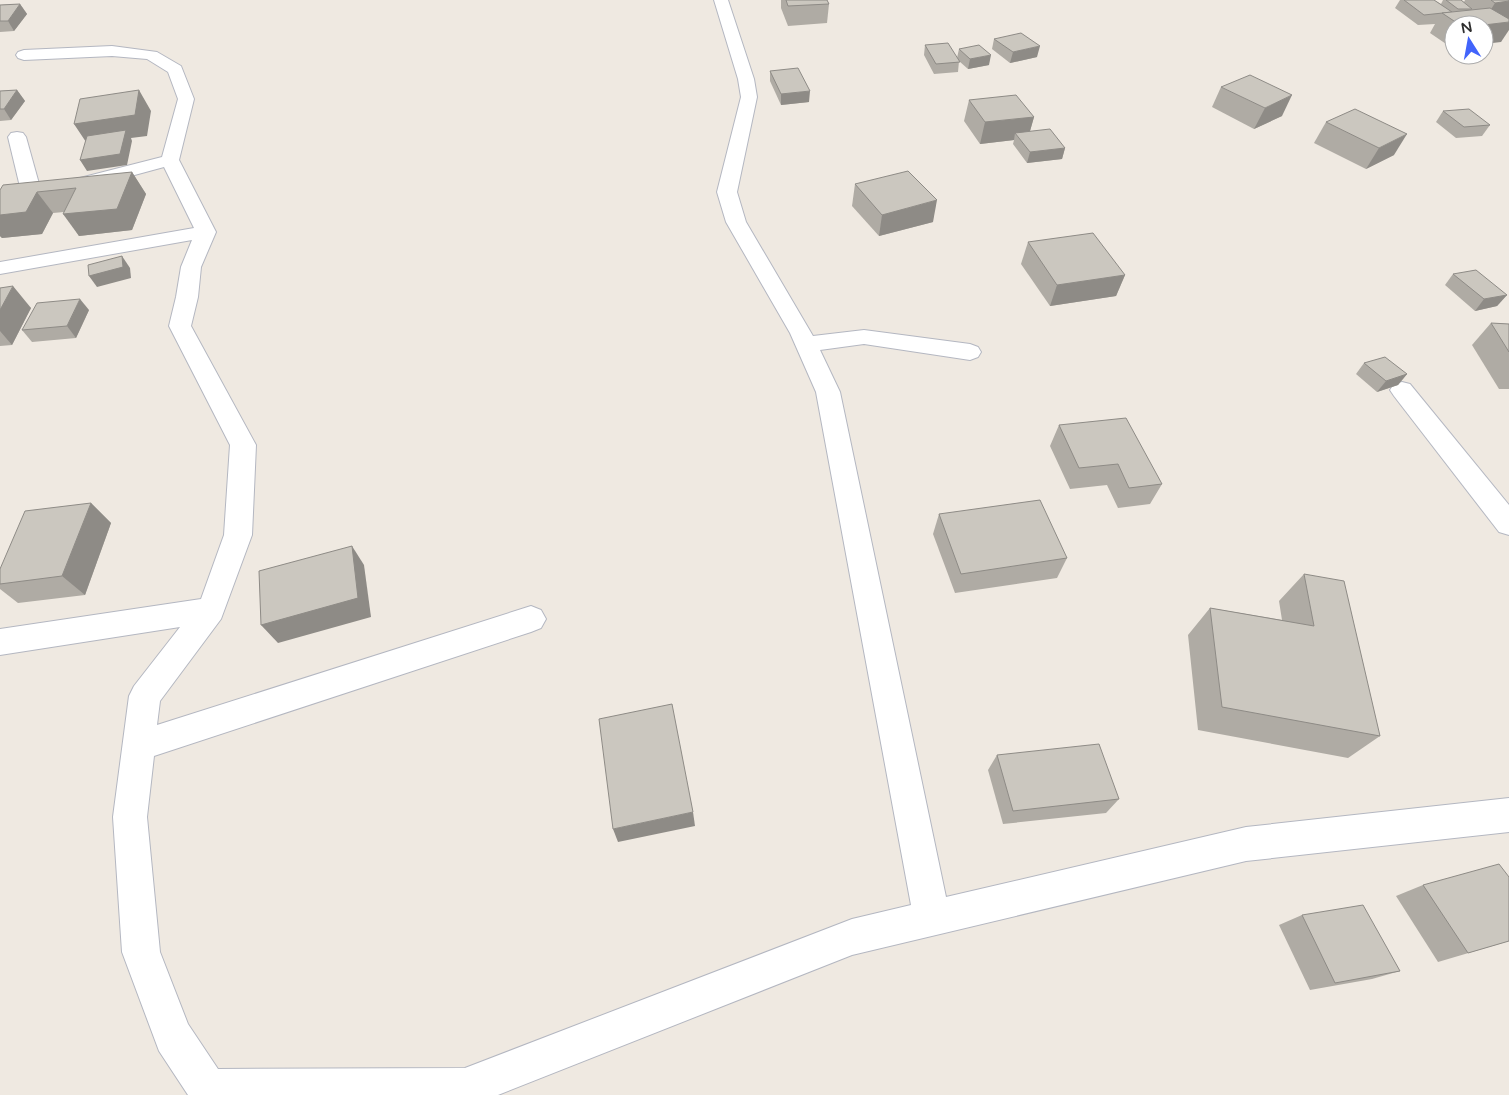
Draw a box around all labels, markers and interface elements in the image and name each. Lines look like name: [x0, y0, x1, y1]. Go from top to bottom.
north arrow: [1444, 15, 1494, 65]
text: N: [1459, 18, 1474, 37]

